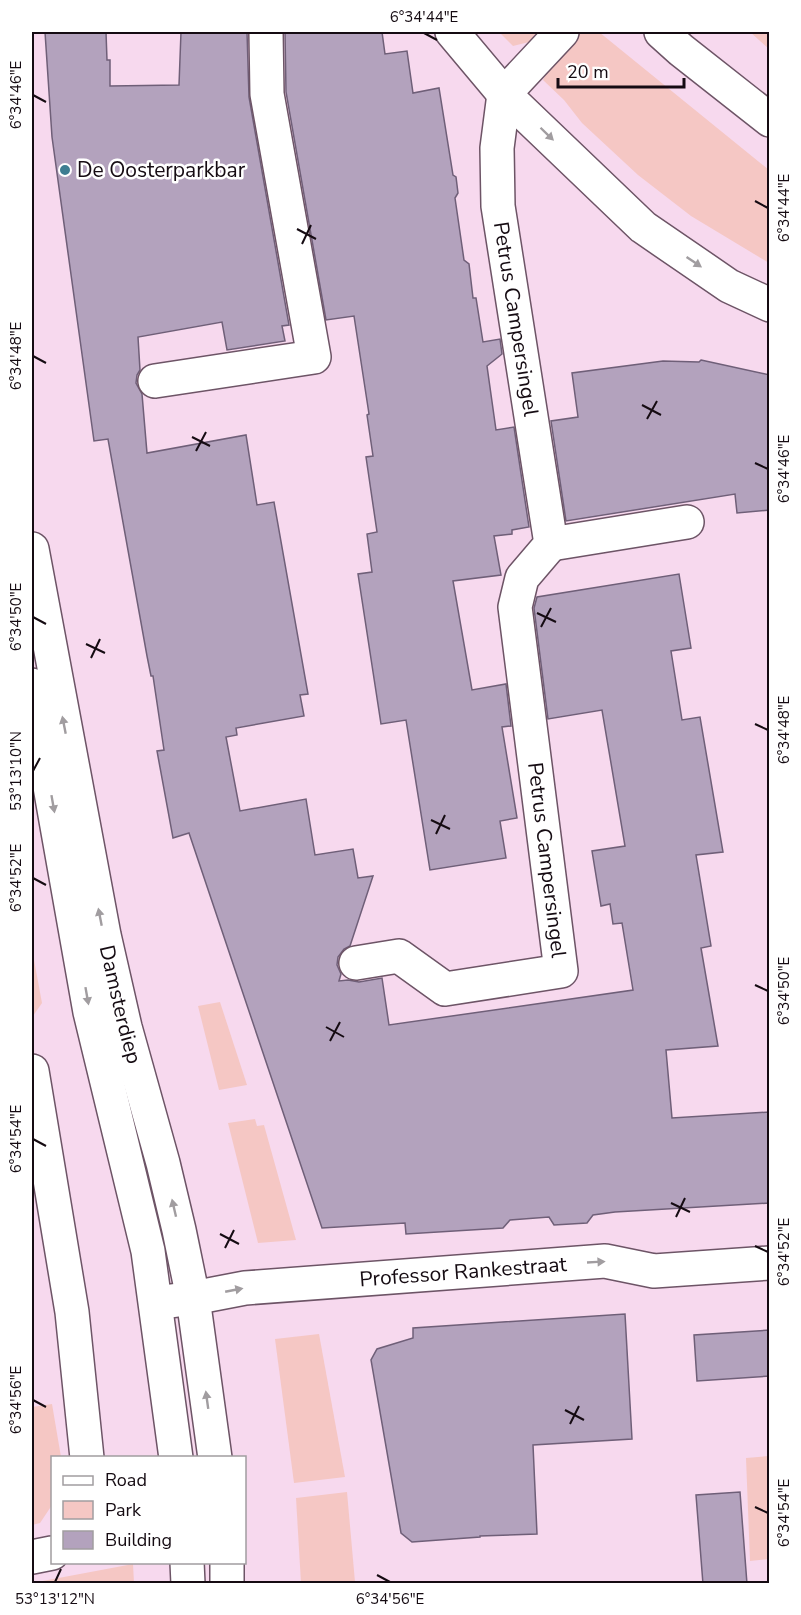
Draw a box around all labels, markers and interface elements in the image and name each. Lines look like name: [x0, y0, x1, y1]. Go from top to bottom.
text: 6°34'44"E: [390, 7, 458, 27]
scale bar: [558, 51, 684, 89]
text: 20 m: [567, 60, 609, 84]
text: 6°34'46"E: [6, 61, 26, 129]
one-way arrow: [539, 127, 553, 141]
place label: De Oosterparkbar: [77, 156, 246, 184]
marker: De Oosterparkbar: [58, 163, 72, 177]
text: 6°34'44"E: [774, 174, 794, 242]
street label: Petrus Campersingel: [487, 220, 545, 419]
one-way arrow: [685, 256, 702, 267]
text: 6°34'48"E: [6, 322, 26, 390]
text: 6°34'46"E: [774, 435, 794, 503]
text: 6°34'50"E: [6, 583, 26, 651]
text: 6°34'48"E: [774, 696, 794, 764]
one-way arrow: [59, 716, 68, 735]
text: 53°13'10"N: [6, 731, 26, 811]
street label: Petrus Campersingel: [521, 761, 573, 960]
one-way arrow: [49, 795, 58, 814]
text: 6°34'52"E: [6, 844, 26, 912]
one-way arrow: [95, 907, 104, 926]
street label: Damsterdiep: [93, 942, 149, 1067]
text: 6°34'50"E: [774, 957, 794, 1025]
one-way arrow: [83, 987, 92, 1006]
text: 6°34'54"E: [6, 1105, 26, 1173]
one-way arrow: [169, 1198, 179, 1217]
text: 6°34'52"E: [774, 1218, 794, 1286]
street label: Professor Rankestraat: [358, 1250, 568, 1293]
one-way arrow: [586, 1258, 605, 1267]
one-way arrow: [225, 1285, 244, 1294]
text: 6°34'56"E: [6, 1366, 26, 1434]
one-way arrow: [203, 1390, 212, 1409]
legend: [51, 1456, 246, 1564]
text: Road: [105, 1468, 147, 1492]
text: 6°34'54"E: [774, 1479, 794, 1547]
text: Park: [105, 1498, 142, 1522]
text: Building: [105, 1528, 172, 1552]
text: 53°13'12"N: [15, 1589, 95, 1609]
text: 6°34'56"E: [356, 1589, 424, 1609]

